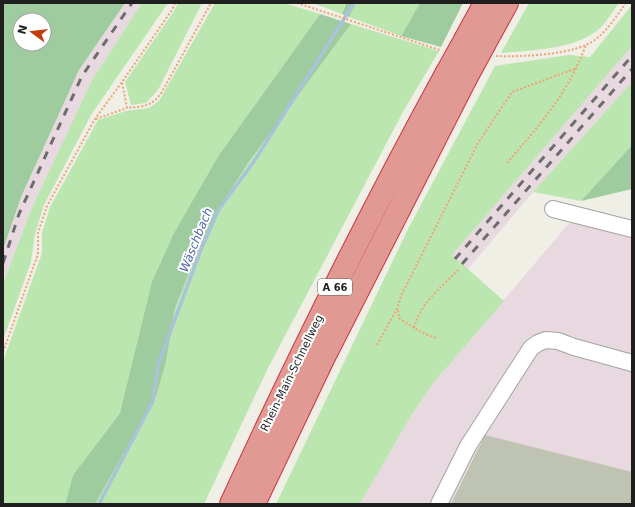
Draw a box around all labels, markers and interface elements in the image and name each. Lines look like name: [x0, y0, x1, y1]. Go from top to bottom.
north arrow: [12, 12, 52, 52]
text: N: [15, 23, 30, 36]
water label: Wäschbach: [177, 206, 215, 274]
road number: A 66: [318, 279, 352, 295]
street label: Rhein-Main-Schnellweg: [258, 313, 326, 433]

